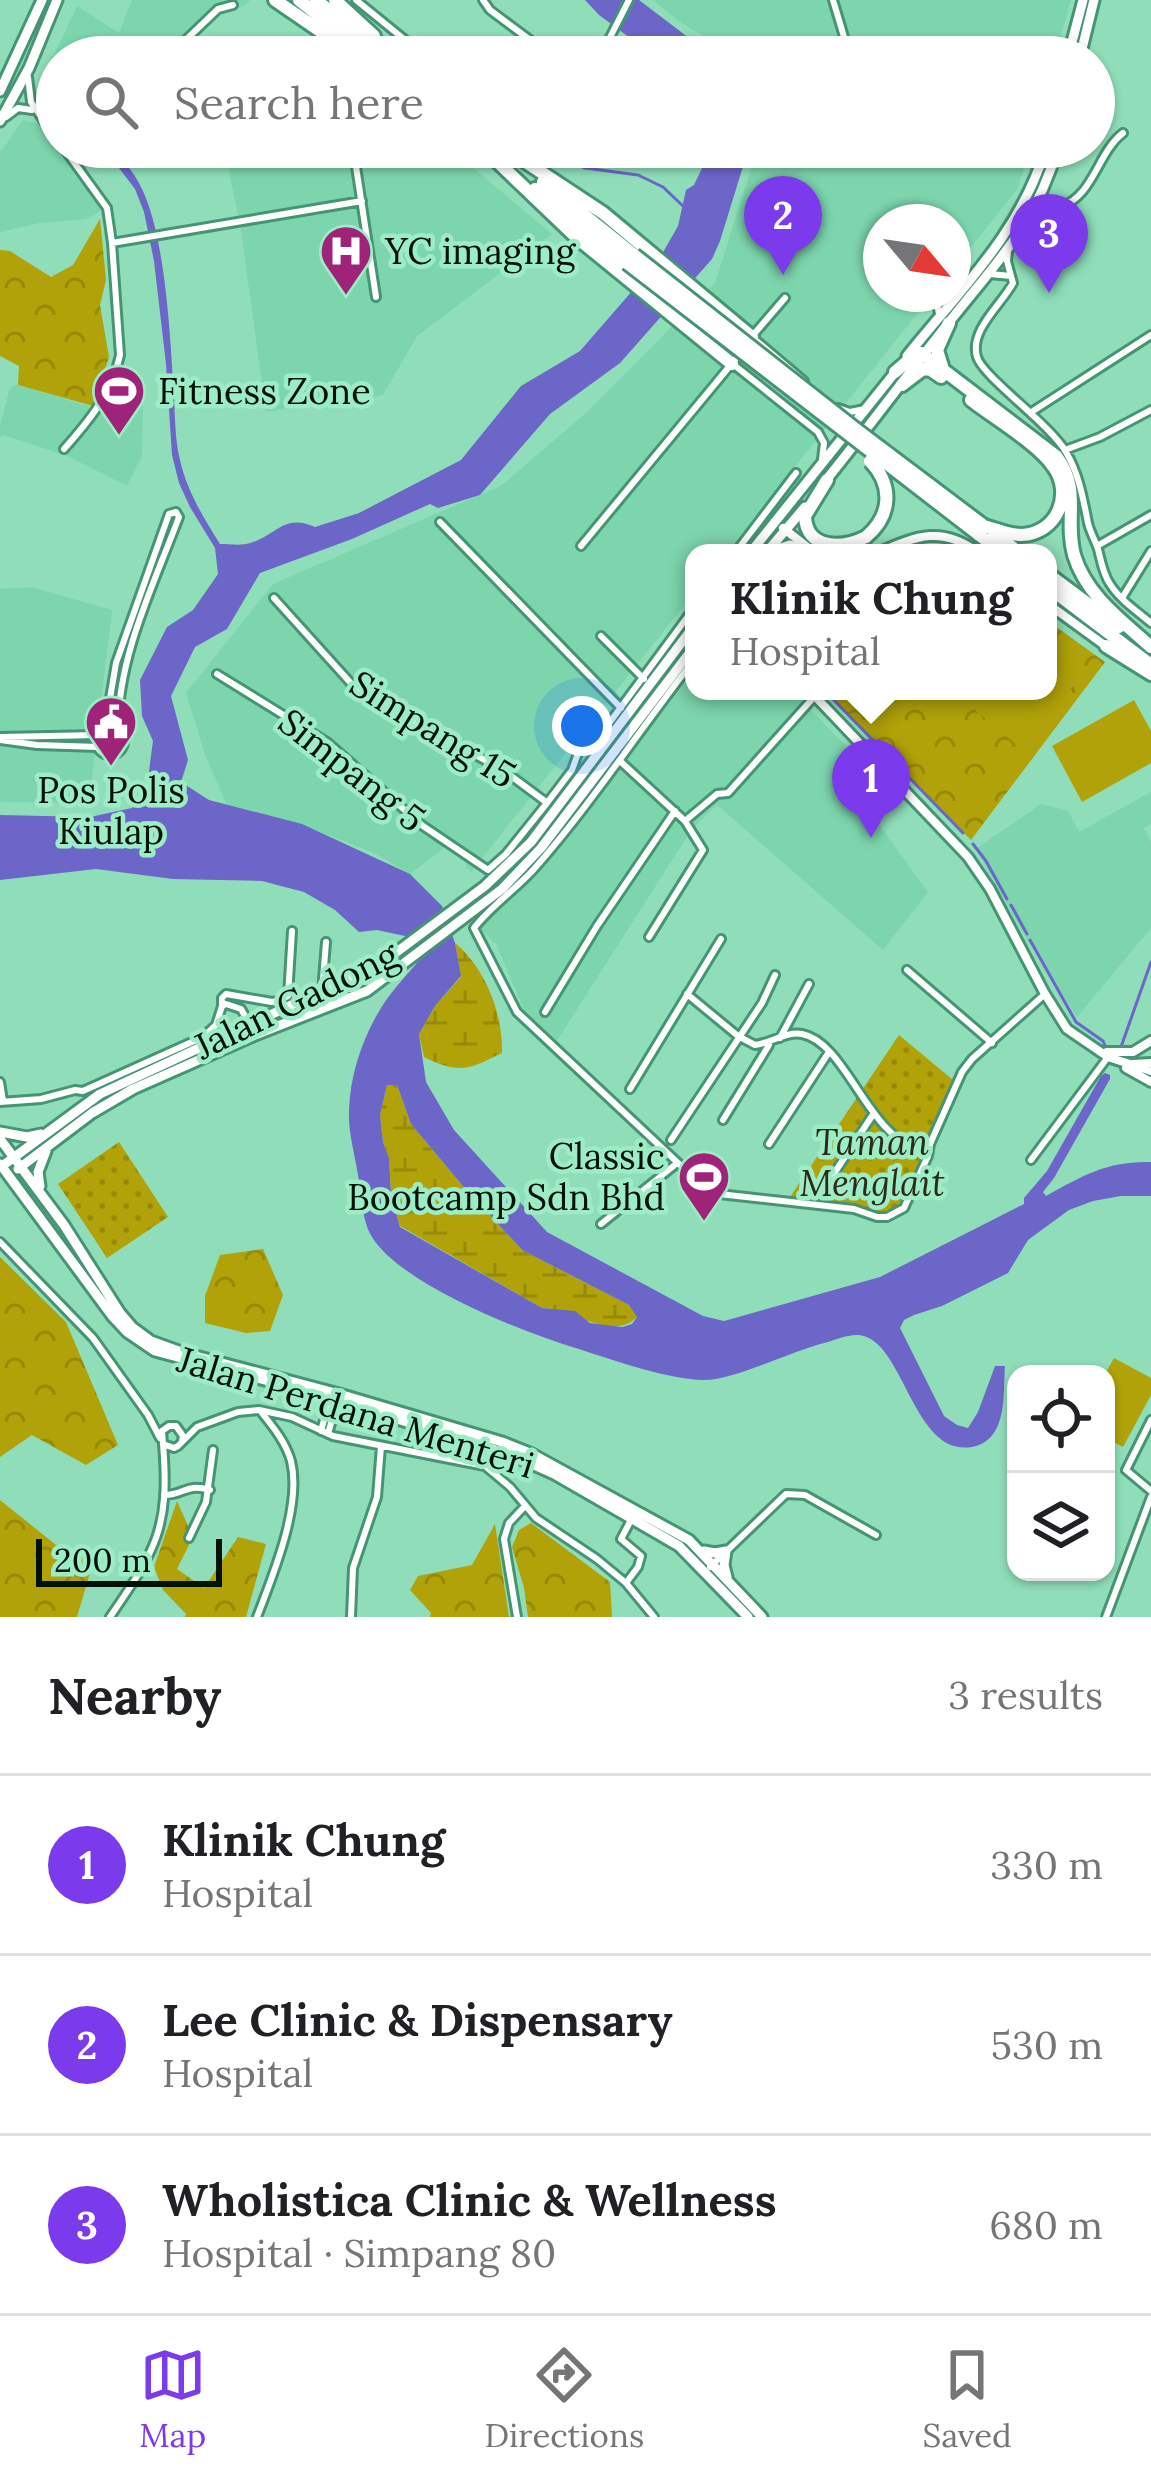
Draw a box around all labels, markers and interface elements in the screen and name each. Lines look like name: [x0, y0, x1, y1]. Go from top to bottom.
search box: [36, 36, 1115, 168]
icon: search: [78, 69, 144, 135]
text: Search here: [174, 74, 424, 131]
pin: 2: [744, 176, 822, 275]
pin: 3: [1010, 194, 1088, 293]
north arrow: [863, 204, 971, 312]
hospital icon: YC imaging: [318, 223, 374, 297]
place label: YC imaging: [384, 228, 577, 274]
sports icon: Fitness Zone: [91, 363, 147, 437]
place label: Fitness Zone: [158, 368, 371, 414]
popup: [685, 544, 1057, 700]
text: Klinik Chung: [729, 569, 1013, 626]
text: Hospital: [729, 626, 881, 676]
street label: Simpang 15: [342, 660, 524, 798]
public building icon: Pos Polis Kiulap: [83, 694, 139, 768]
your location: [552, 696, 612, 756]
street label: Simpang 5: [270, 698, 434, 842]
pin: 1: [832, 739, 910, 838]
place label: Pos Polis Kiulap: [37, 767, 185, 854]
street label: Jalan Gadong: [185, 930, 407, 1070]
park label: Taman Menglait: [799, 1119, 945, 1206]
place label: Classic Bootcamp Sdn Bhd: [347, 1133, 665, 1220]
sports icon: Classic Bootcamp Sdn Bhd: [676, 1149, 732, 1223]
street label: Jalan Perdana Menteri: [171, 1336, 540, 1488]
map controls: [1007, 1365, 1115, 1581]
button: locate: [1007, 1365, 1115, 1473]
button: layers: [1007, 1473, 1115, 1581]
scale bar: [36, 1533, 222, 1586]
text: 200 m: [54, 1539, 151, 1581]
text: Nearby: [48, 1663, 221, 1728]
text: 3 results: [948, 1670, 1103, 1720]
text: Klinik Chung: [162, 1811, 445, 1868]
text: 1: [79, 1840, 95, 1890]
text: 330 m: [990, 1840, 1103, 1890]
text: Hospital: [162, 1868, 313, 1918]
text: Lee Clinic & Dispensary: [162, 1991, 673, 2048]
text: 2: [77, 2020, 97, 2070]
text: 530 m: [991, 2020, 1103, 2070]
text: Hospital: [162, 2048, 313, 2098]
text: Wholistica Clinic & Wellness: [162, 2171, 776, 2228]
text: 3: [76, 2200, 98, 2250]
text: 680 m: [989, 2200, 1103, 2250]
text: Hospital · Simpang 80: [162, 2228, 556, 2278]
tab: Map: [139, 2342, 206, 2456]
tab: Directions: [485, 2342, 644, 2456]
tab: Saved: [923, 2342, 1012, 2456]

